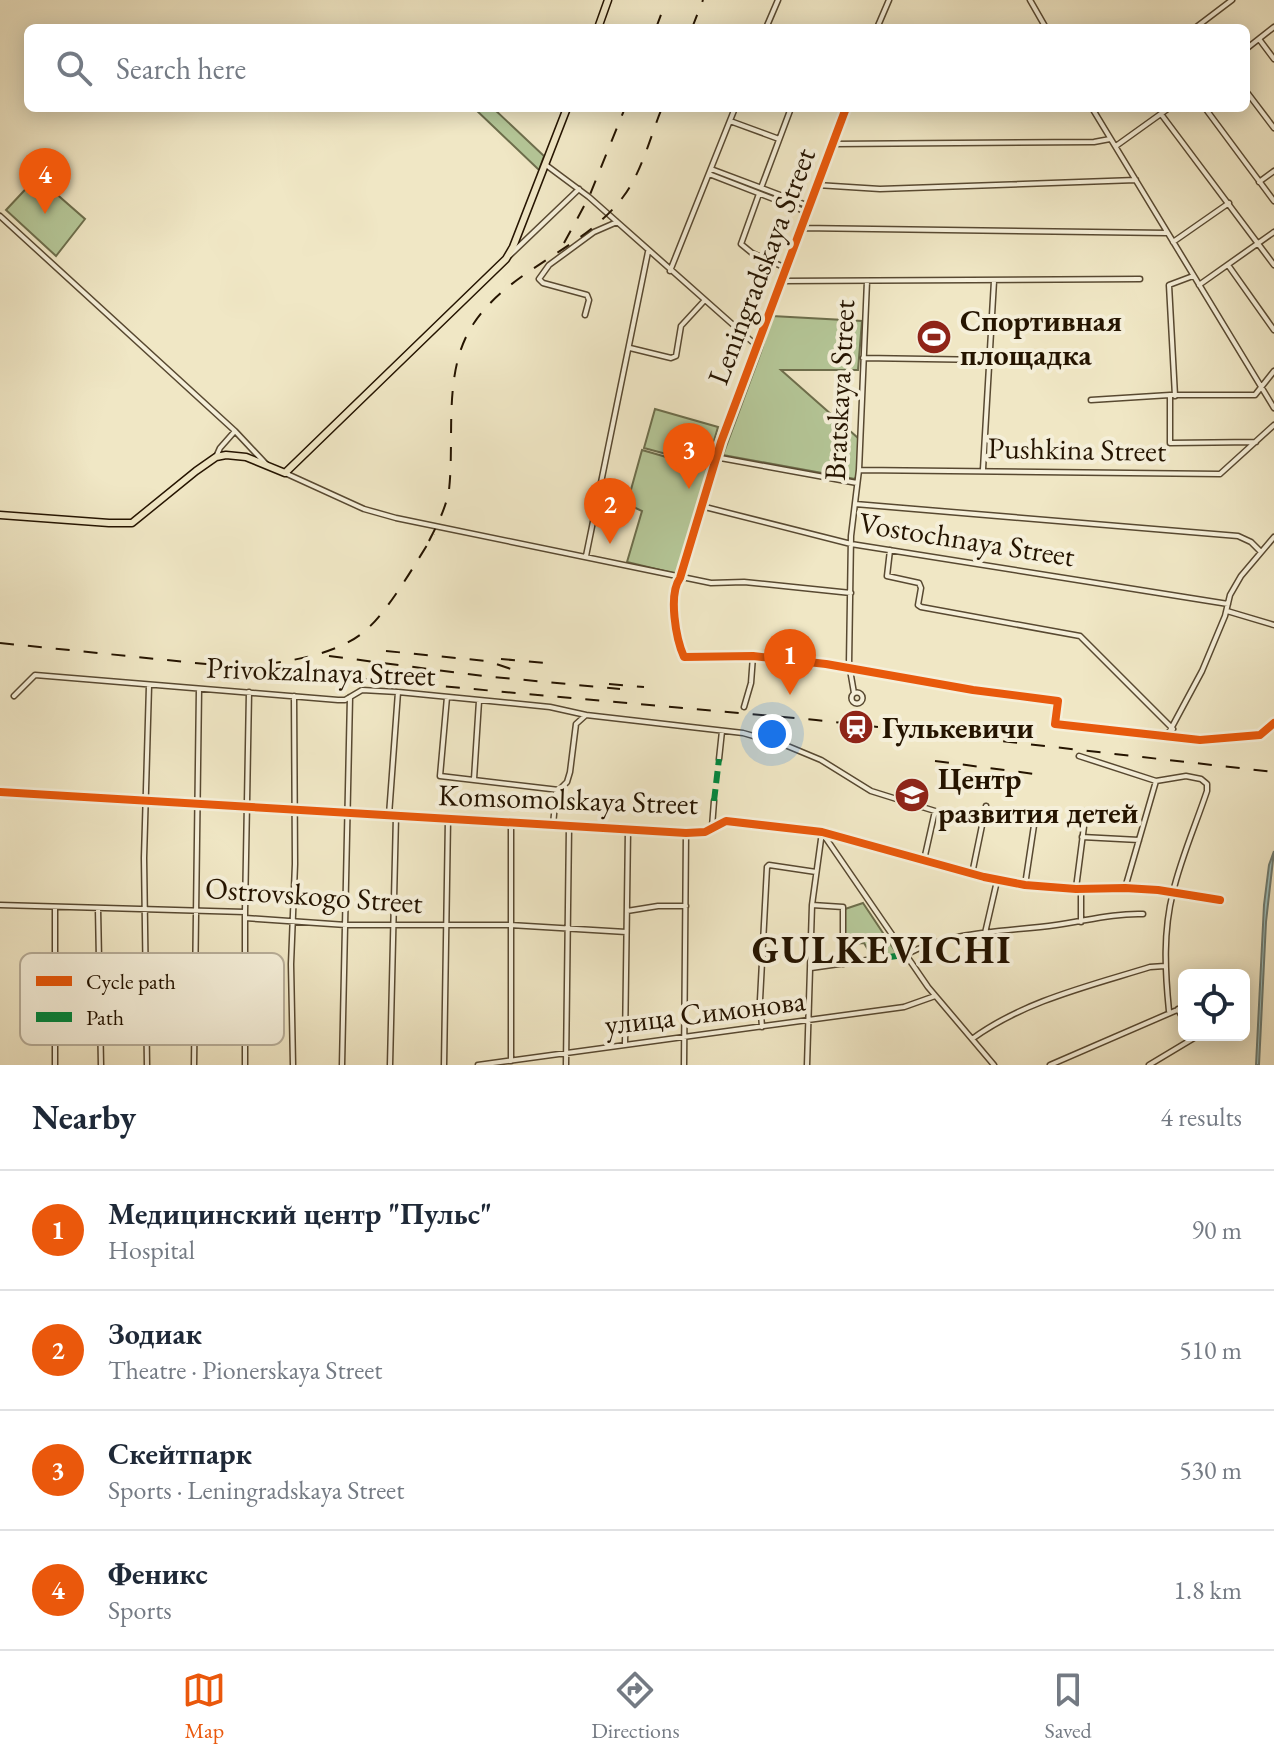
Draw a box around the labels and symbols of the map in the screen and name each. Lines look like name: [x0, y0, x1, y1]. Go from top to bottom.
street label: Leningradskaya Street: [698, 142, 824, 390]
pin: 4: [19, 148, 71, 214]
street label: Bratskaya Street: [815, 298, 863, 481]
place label: Спортивная площадка: [960, 301, 1122, 374]
sports icon: Спортивная площадка: [915, 318, 953, 356]
pin: 3: [663, 423, 715, 489]
street label: Pushkina Street: [987, 428, 1167, 470]
pin: 2: [584, 478, 636, 544]
street label: Vostochnaya Street: [856, 503, 1078, 575]
pin: 1: [764, 629, 816, 695]
street label: Privokzalnaya Street: [206, 648, 437, 695]
station icon: Гулькевичи: [837, 708, 875, 746]
place label: Гулькевичи: [882, 708, 1034, 747]
your location: [752, 714, 792, 754]
place label: Центр развития детей: [938, 759, 1138, 832]
street label: Komsomolskaya Street: [437, 775, 699, 823]
school or university icon: Центр развития детей: [893, 776, 931, 814]
street label: Ostrovskogo Street: [204, 868, 425, 922]
district label: GULKEVICHI: [752, 925, 1012, 974]
legend: [20, 953, 284, 1045]
text: Cycle path: [86, 967, 176, 996]
street label: улица Симонова: [602, 980, 808, 1044]
text: Path: [86, 1003, 124, 1032]

